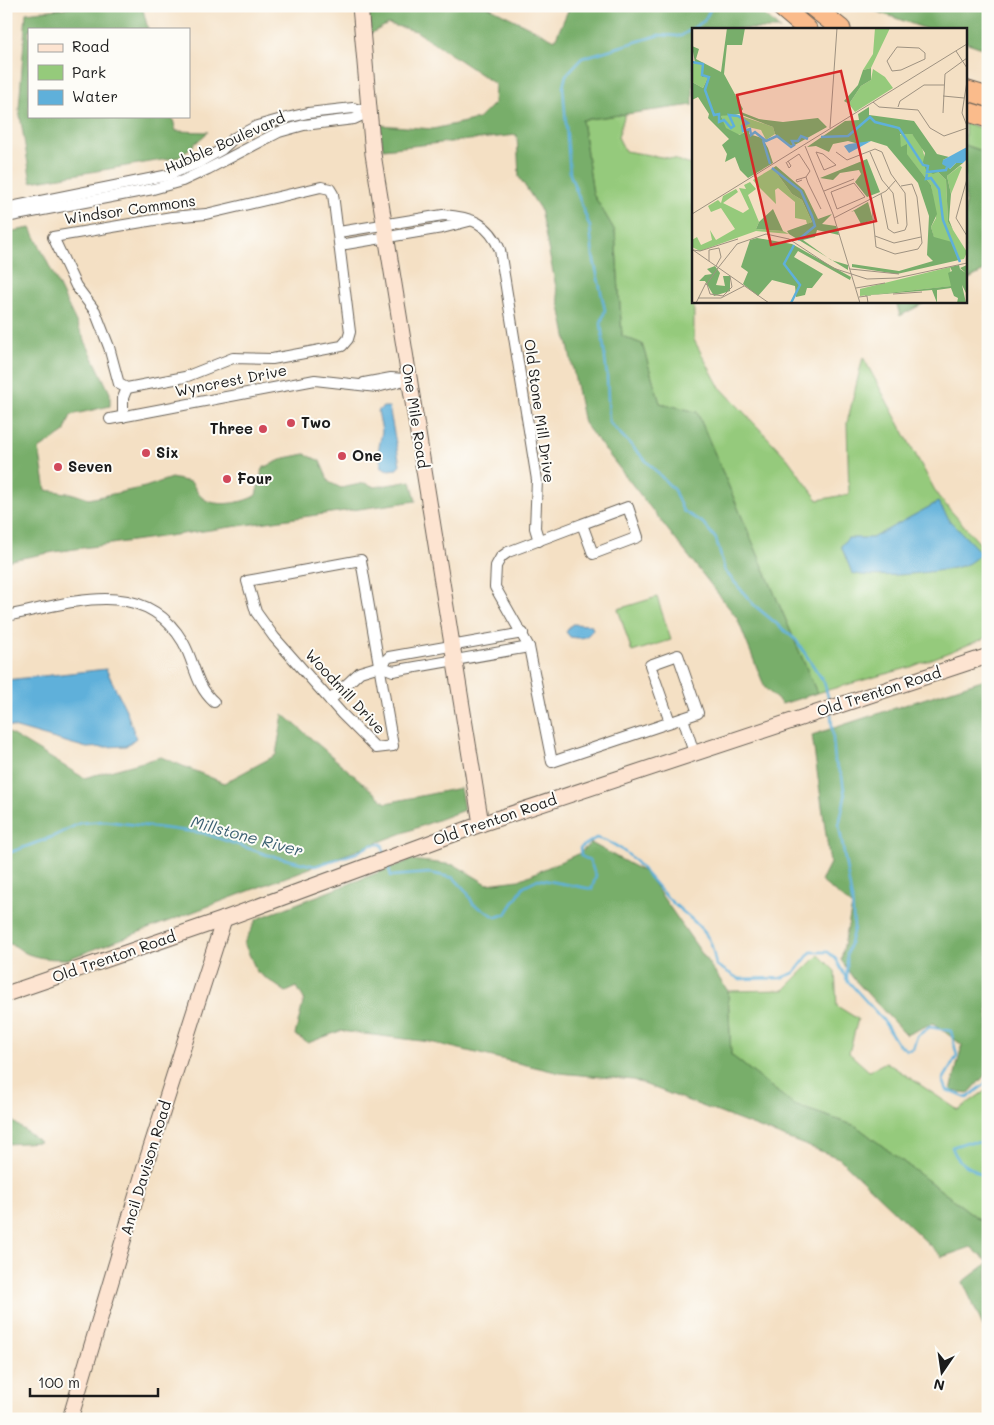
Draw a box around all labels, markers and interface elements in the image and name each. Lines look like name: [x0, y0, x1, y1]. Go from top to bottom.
legend: [28, 28, 190, 118]
inset map: [692, 28, 966, 302]
text: Road: [72, 36, 109, 56]
text: Park: [72, 62, 106, 82]
text: Water: [72, 86, 118, 106]
street label: Hubble Boulevard: [161, 107, 288, 178]
street label: Windsor Commons: [63, 190, 197, 228]
street label: Old Stone Mill Drive: [520, 338, 560, 484]
street label: Wyncrest Drive: [173, 359, 288, 401]
street label: One Mile Road: [398, 362, 434, 470]
place label: Two: [301, 412, 331, 432]
marker: Two: [285, 417, 297, 429]
place label: Three: [210, 418, 253, 438]
marker: Three: [257, 423, 269, 435]
place label: Six: [156, 442, 178, 462]
place label: One: [352, 445, 382, 465]
marker: Six: [140, 447, 152, 459]
marker: One: [336, 450, 348, 462]
place label: Seven: [68, 456, 112, 476]
marker: Seven: [52, 461, 64, 473]
place label: Four: [237, 468, 272, 488]
marker: Four: [221, 473, 233, 485]
street label: Woodmill Drive: [301, 645, 390, 738]
street label: Old Trenton Road: [814, 662, 943, 721]
street label: Old Trenton Road: [430, 789, 559, 850]
water label: Millstone River: [189, 810, 306, 861]
street label: Old Trenton Road: [49, 926, 178, 987]
street label: Ancil Davison Road: [115, 1098, 175, 1237]
north arrow: [916, 1348, 966, 1398]
scale bar: [30, 1365, 158, 1397]
text: 100 m: [38, 1372, 80, 1392]
text: N: [932, 1375, 946, 1396]

